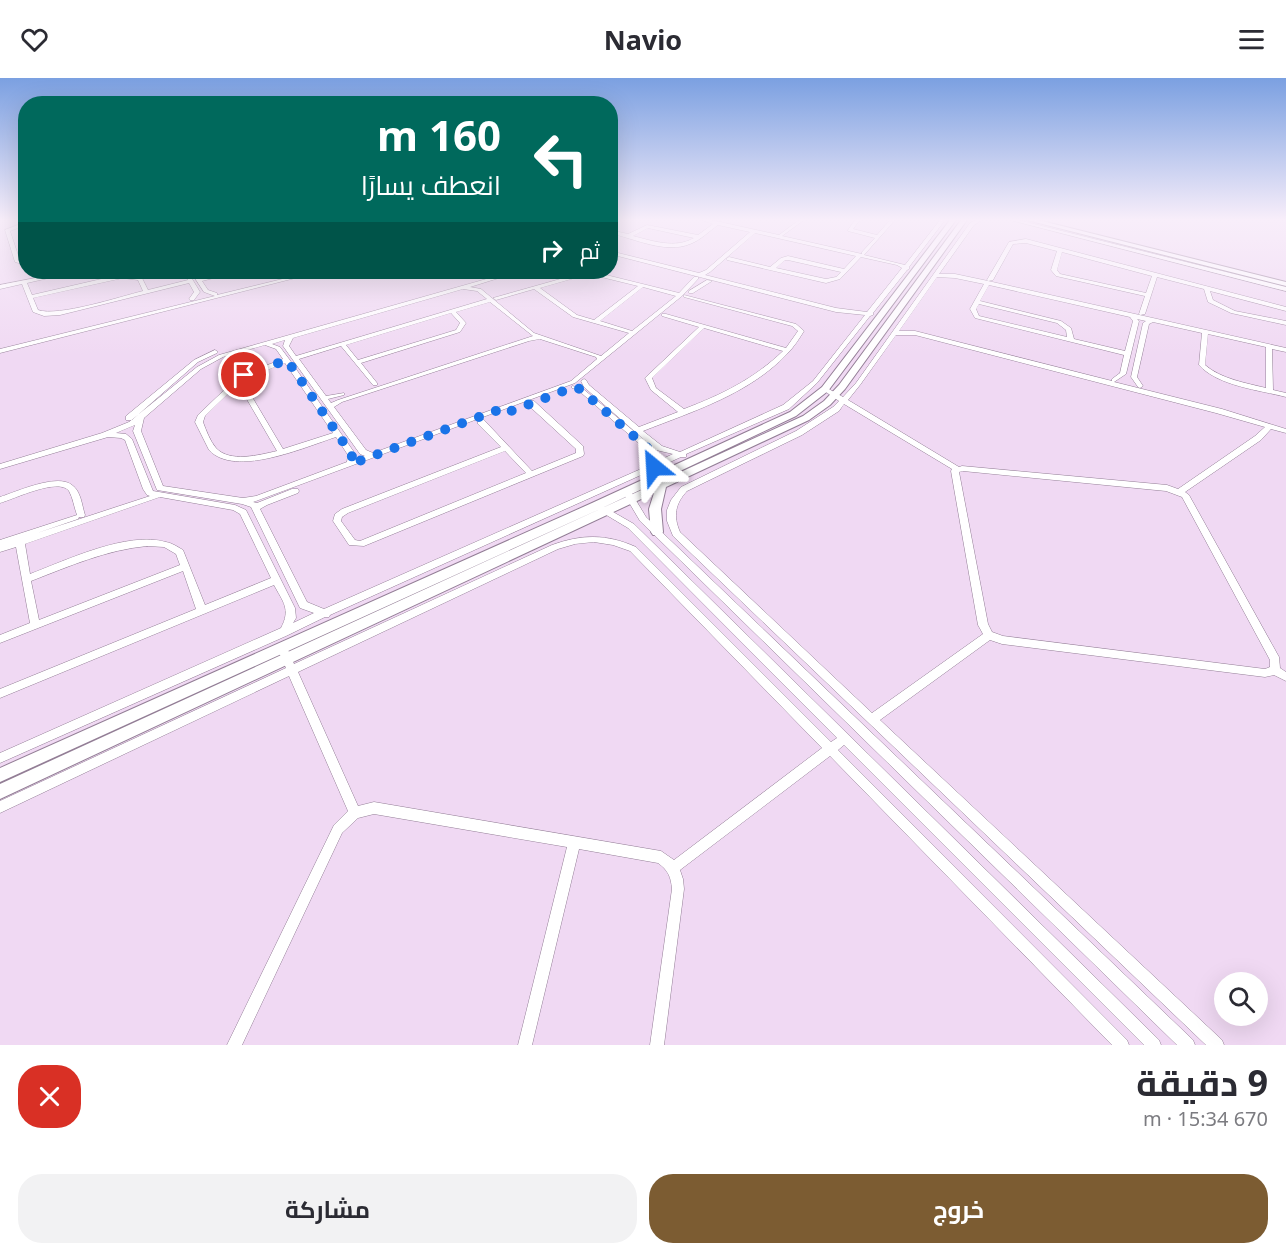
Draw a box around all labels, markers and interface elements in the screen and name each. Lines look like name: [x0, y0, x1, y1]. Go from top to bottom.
text: Navio: [604, 21, 682, 58]
icon: heart: [18, 23, 51, 56]
icon: menu: [1235, 23, 1268, 56]
text: 160 m: [377, 106, 501, 163]
icon: left: [522, 120, 600, 198]
text: انعطف يسارًا: [361, 166, 501, 203]
icon: right: [535, 234, 568, 267]
text: ثم: [580, 235, 600, 265]
pin: [218, 349, 269, 400]
icon: arrive: [227, 358, 260, 391]
position arrow: [622, 435, 686, 499]
map controls: [1214, 972, 1268, 1026]
button: search: [1214, 972, 1268, 1026]
text: 9 دقيقة: [1136, 1058, 1268, 1107]
button: close: [18, 1065, 81, 1128]
text: 670 m · 15:34: [1143, 1105, 1268, 1132]
button: مشاركة: [18, 1174, 637, 1243]
button: خروج: [649, 1174, 1268, 1243]

